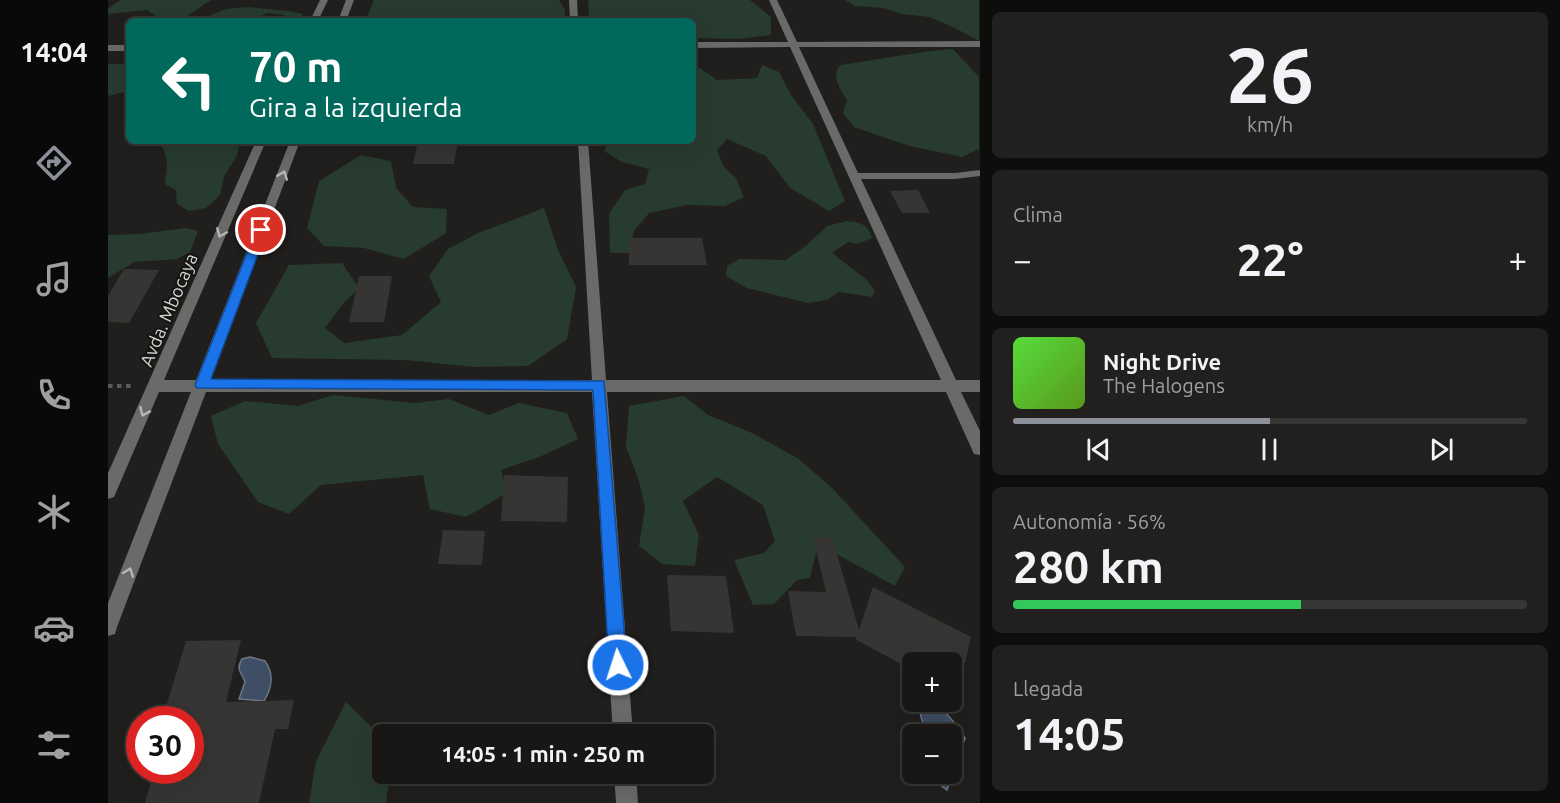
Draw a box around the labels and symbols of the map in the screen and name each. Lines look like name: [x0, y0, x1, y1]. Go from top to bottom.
one-way arrow: [275, 170, 288, 181]
pin: [235, 204, 286, 255]
one-way arrow: [216, 227, 228, 238]
street label: Avda. Mbocaya: [135, 250, 201, 369]
one-way arrow: [139, 406, 151, 417]
one-way arrow: [122, 567, 134, 578]
position arrow: [586, 633, 650, 697]
speed limit sign: 30: [126, 706, 204, 784]

